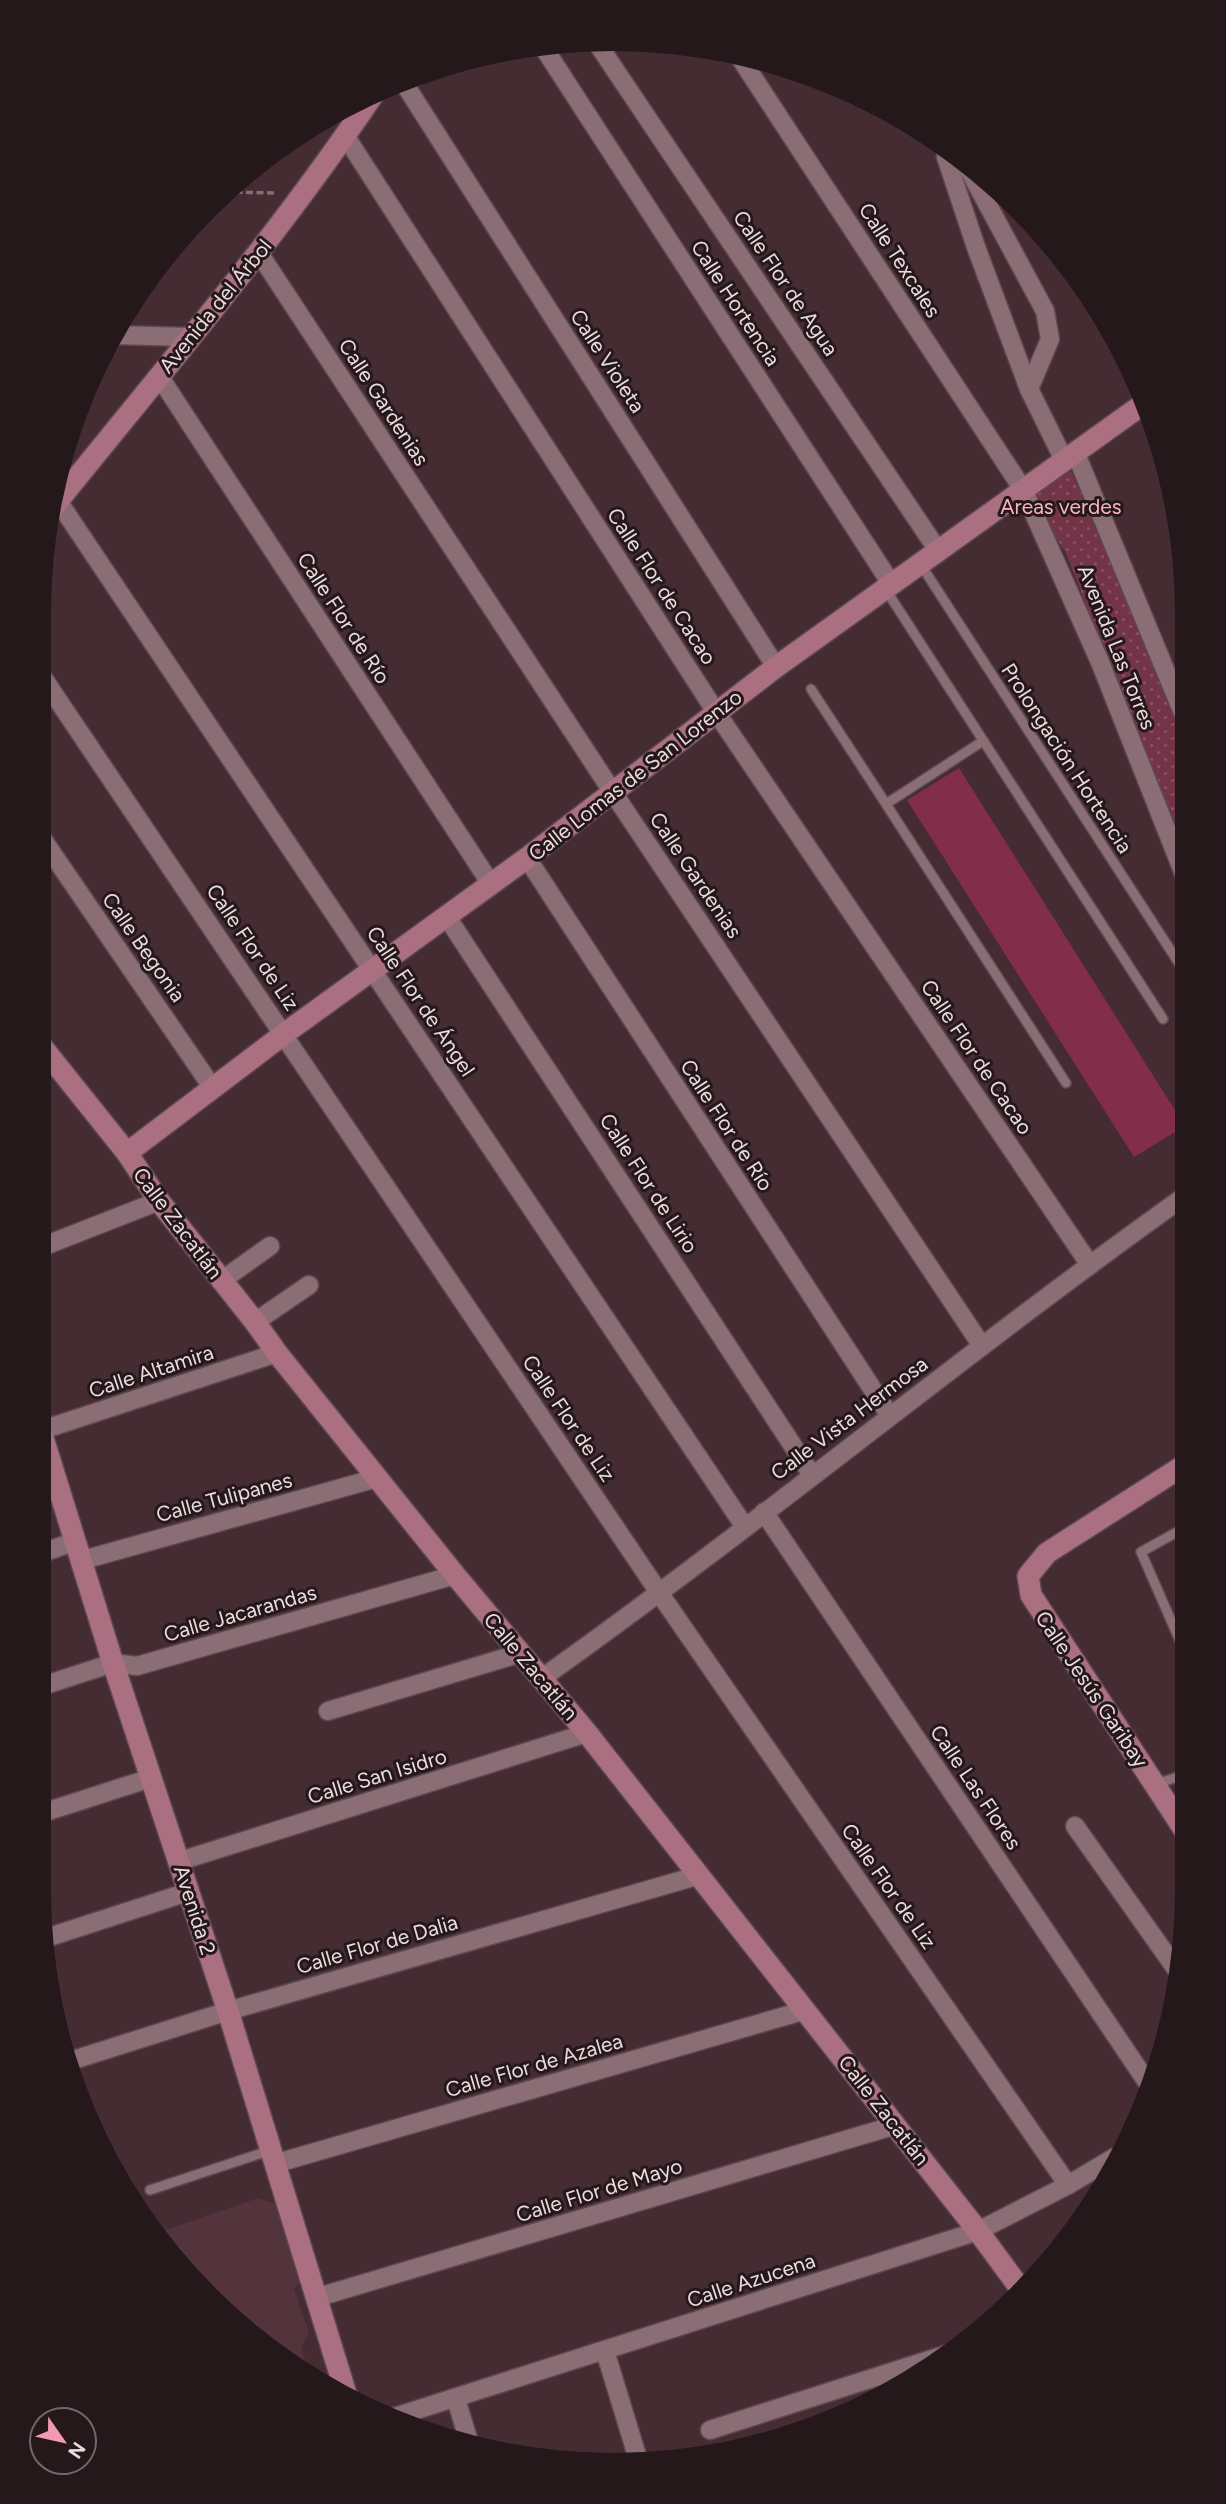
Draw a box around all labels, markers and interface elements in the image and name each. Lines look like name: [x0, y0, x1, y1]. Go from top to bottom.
street label: Calle Texcales: [854, 198, 946, 322]
street label: Calle Flor de Agua: [728, 206, 844, 360]
street label: Avenida del Árbol: [153, 234, 277, 378]
street label: Calle Hortencia: [686, 235, 786, 371]
street label: Calle Violeta: [565, 305, 651, 417]
street label: Calle Gardenias: [334, 334, 434, 470]
park label: Areas verdes: [1000, 494, 1122, 519]
street label: Calle Flor de Cacao: [602, 503, 722, 669]
street label: Calle Flor de Río: [292, 548, 396, 688]
street label: Avenida Las Torres: [1073, 561, 1161, 733]
street label: Prolongación Hortencia: [996, 658, 1138, 858]
street label: Calle Lomas de San Lorenzo: [523, 684, 747, 866]
street label: Calle Gardenias: [645, 807, 747, 943]
street label: Calle Flor de Liz: [201, 879, 305, 1015]
street label: Calle Begonia: [97, 887, 191, 1007]
street label: Calle Flor de Ángel: [362, 921, 480, 1081]
street label: Calle Flor de Cacao: [916, 975, 1038, 1139]
street label: Calle Flor de Río: [675, 1055, 779, 1195]
street label: Calle Flor de Lirio: [595, 1109, 703, 1257]
street label: Calle Zacatlán: [128, 1162, 228, 1284]
street label: Calle Altamira: [85, 1339, 217, 1403]
street label: Calle Flor de Liz: [517, 1350, 621, 1486]
street label: Calle Vista Hermosa: [766, 1351, 932, 1485]
street label: Calle Tulipanes: [153, 1467, 295, 1527]
street label: Calle Jacarandas: [161, 1579, 319, 1647]
street label: Calle Jesús Garibay: [1030, 1606, 1154, 1772]
street label: Calle Zacatlán: [479, 1607, 583, 1725]
street label: Calle Las Flores: [925, 1720, 1027, 1854]
street label: Calle San Isidro: [304, 1743, 450, 1809]
street label: Calle Flor de Liz: [837, 1819, 941, 1953]
street label: Avenida 2: [169, 1862, 221, 1958]
street label: Calle Flor de Dalia: [293, 1909, 461, 1979]
street label: Calle Flor de Azalea: [442, 2028, 626, 2102]
street label: Calle Zacatlán: [833, 2050, 935, 2170]
street label: Calle Flor de Mayo: [513, 2153, 685, 2227]
street label: Calle Azucena: [684, 2248, 818, 2312]
north arrow: [28, 2406, 98, 2476]
text: N: [63, 2438, 90, 2463]

